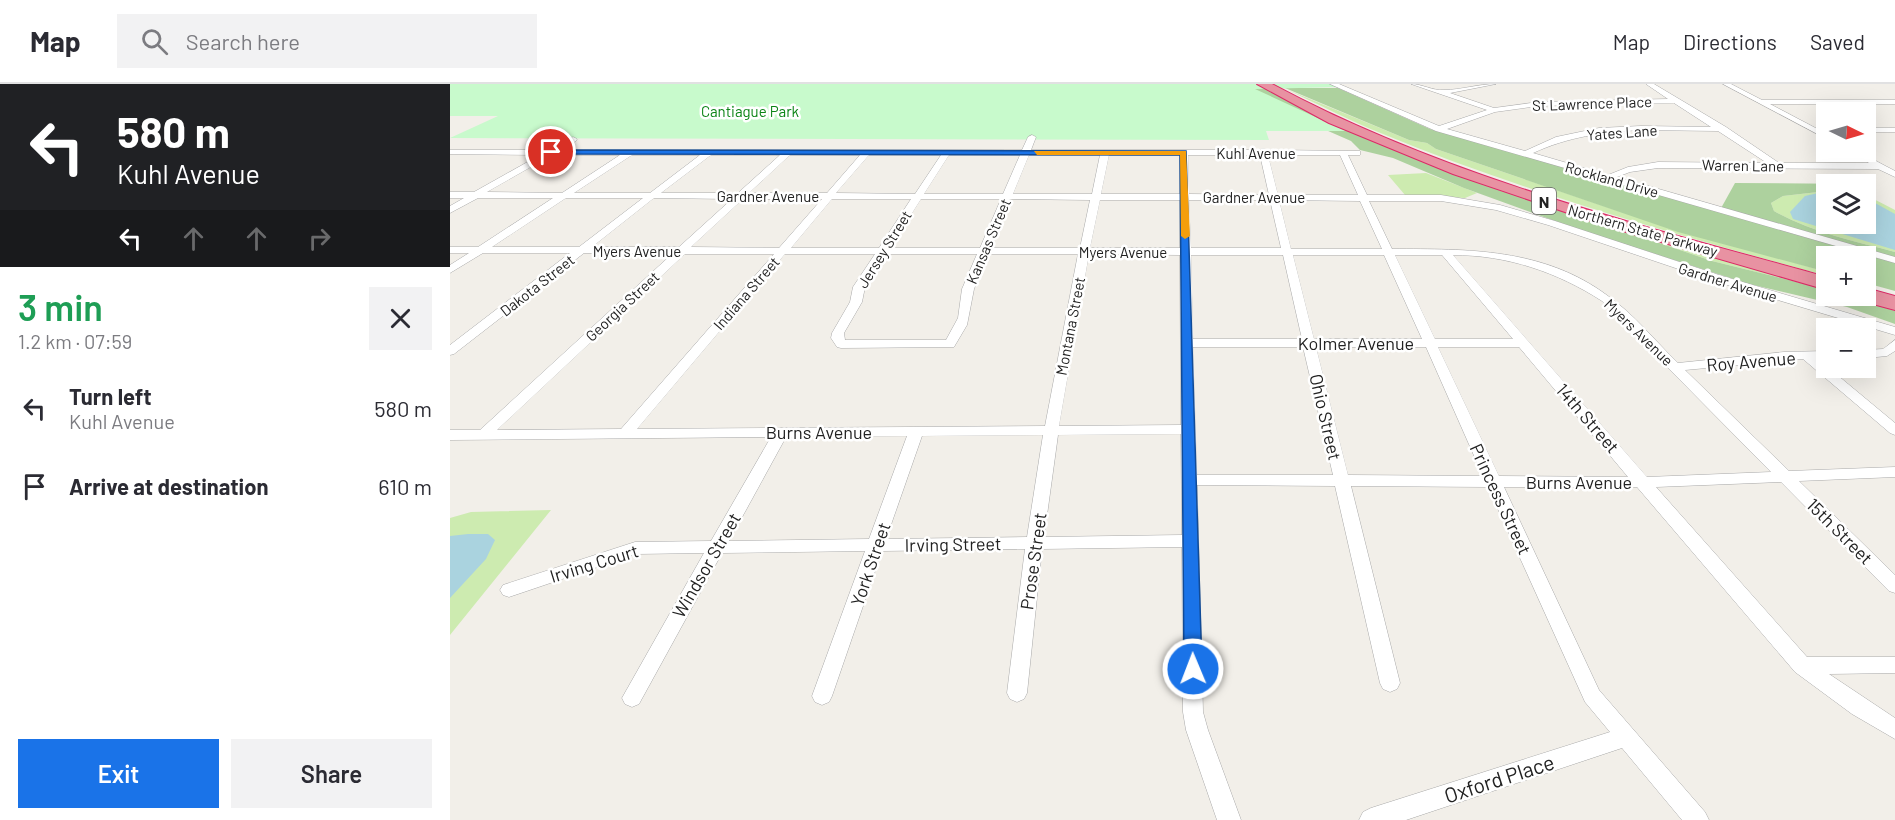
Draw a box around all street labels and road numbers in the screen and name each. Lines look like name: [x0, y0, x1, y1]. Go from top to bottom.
street label: St Lawrence Place: [1532, 92, 1652, 114]
street label: Yates Lane: [1586, 121, 1658, 143]
street label: Kuhl Avenue: [1216, 144, 1296, 162]
street label: Warren Lane: [1702, 155, 1784, 175]
street label: Rockland Drive: [1563, 157, 1661, 201]
street label: Gardner Avenue: [717, 187, 819, 205]
street label: Gardner Avenue: [1203, 188, 1305, 206]
road number: N: [1532, 188, 1556, 214]
street label: Kansas Street: [962, 196, 1014, 286]
street label: Northern State Parkway: [1566, 200, 1720, 260]
street label: Jersey Street: [853, 207, 915, 291]
street label: Myers Avenue: [593, 242, 681, 260]
street label: Myers Avenue: [1079, 243, 1167, 261]
street label: Dakota Street: [496, 250, 578, 320]
street label: Indiana Street: [709, 253, 783, 333]
street label: Gardner Avenue: [1676, 258, 1780, 306]
street label: Georgia Street: [581, 267, 663, 345]
street label: Montana Street: [1052, 275, 1088, 377]
street label: Myers Avenue: [1601, 295, 1677, 369]
street label: Kolmer Avenue: [1298, 332, 1414, 354]
street label: Roy Avenue: [1705, 346, 1797, 376]
street label: Ohio Street: [1305, 372, 1347, 462]
street label: 14th Street: [1552, 379, 1624, 457]
street label: Burns Avenue: [766, 421, 872, 443]
street label: Princess Street: [1466, 440, 1536, 558]
street label: Burns Avenue: [1526, 471, 1632, 493]
street label: 15th Street: [1802, 493, 1878, 569]
street label: Windsor Street: [667, 509, 745, 621]
street label: Prose Street: [1015, 511, 1051, 611]
street label: York Street: [845, 519, 895, 609]
street label: Irving Street: [904, 532, 1002, 556]
street label: Irving Court: [547, 539, 641, 587]
street label: Oxford Place: [1441, 748, 1557, 808]

